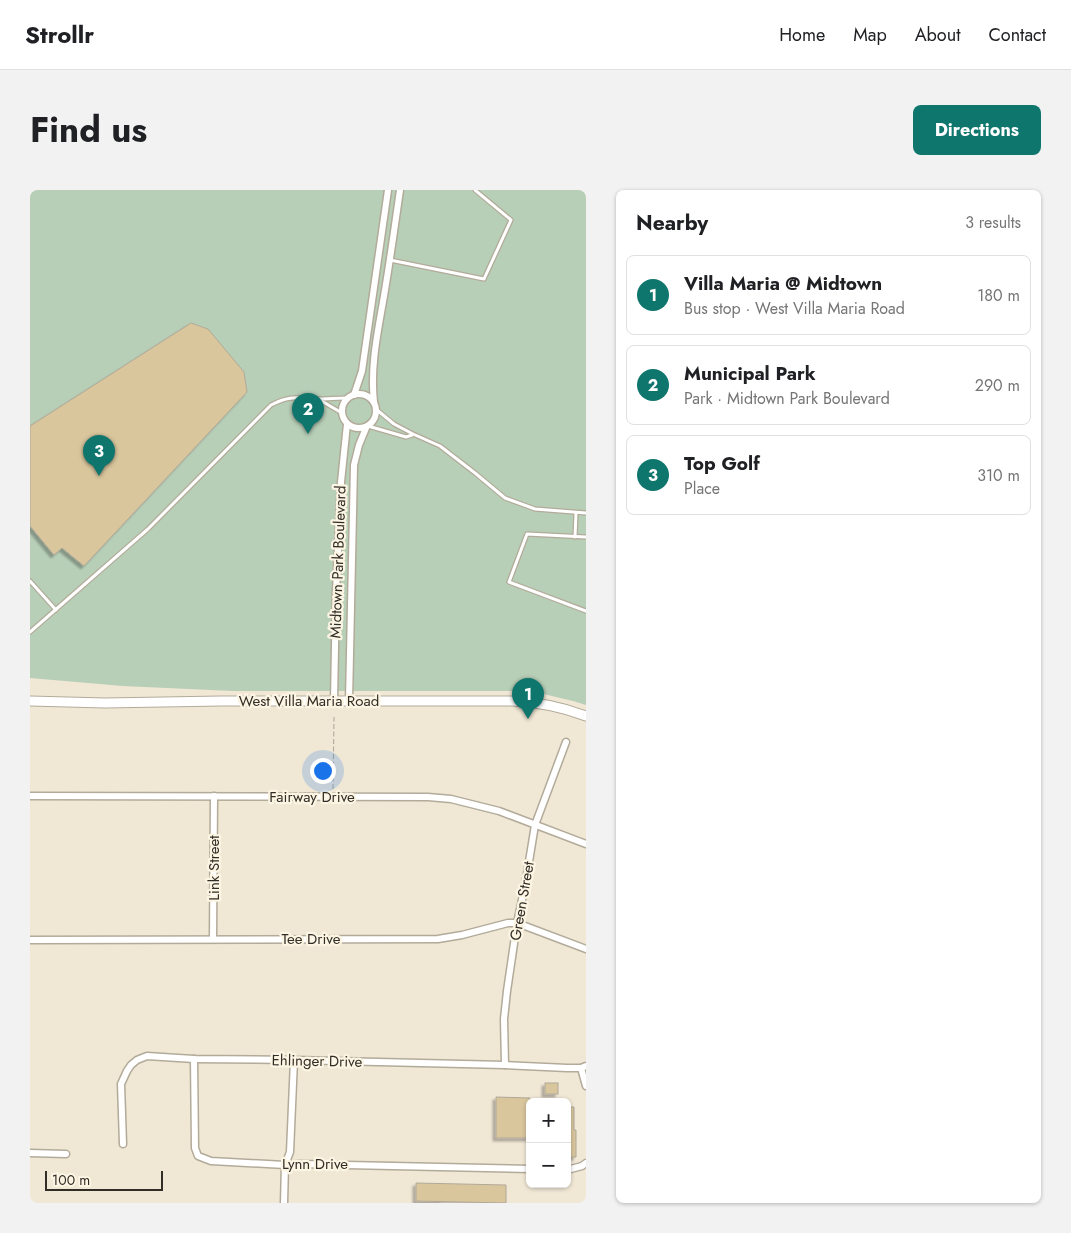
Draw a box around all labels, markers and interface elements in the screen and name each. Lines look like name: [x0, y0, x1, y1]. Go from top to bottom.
text: Strollr: [25, 17, 94, 52]
text: Home: [779, 22, 825, 48]
text: Map: [853, 22, 887, 48]
text: About: [915, 22, 960, 48]
text: Contact: [988, 22, 1046, 48]
text: Find us: [30, 105, 147, 155]
button: Directions: [913, 105, 1041, 155]
text: Nearby: [636, 208, 708, 238]
text: 3 results: [965, 211, 1021, 234]
text: Villa Maria @ Midtown: [684, 270, 882, 297]
text: 1: [649, 284, 657, 307]
text: 180 m: [977, 284, 1020, 307]
text: Bus stop · West Villa Maria Road: [684, 297, 905, 320]
text: Municipal Park: [684, 360, 816, 387]
text: 2: [648, 374, 658, 397]
text: 290 m: [975, 374, 1020, 397]
text: Park · Midtown Park Boulevard: [684, 387, 890, 410]
pin: 2: [292, 393, 324, 434]
pin: 3: [83, 435, 115, 476]
text: Top Golf: [684, 450, 760, 477]
text: 3: [648, 464, 658, 487]
text: 310 m: [977, 464, 1020, 487]
text: Place: [684, 477, 720, 500]
street label: Midtown Park Boulevard: [324, 485, 352, 639]
pin: 1: [512, 678, 544, 719]
street label: West Villa Maria Road: [239, 690, 379, 712]
your location: [310, 758, 336, 784]
street label: Fairway Drive: [269, 786, 355, 808]
street label: Link Street: [203, 835, 225, 901]
street label: Green Street: [504, 859, 540, 942]
street label: Tee Drive: [282, 928, 341, 950]
street label: Ehlinger Drive: [272, 1049, 363, 1073]
map controls: [526, 1098, 571, 1188]
button: +: [526, 1098, 571, 1143]
button: −: [526, 1143, 571, 1188]
street label: Lynn Drive: [282, 1153, 348, 1175]
scale bar: [45, 1168, 162, 1191]
text: 100 m: [52, 1170, 90, 1190]

